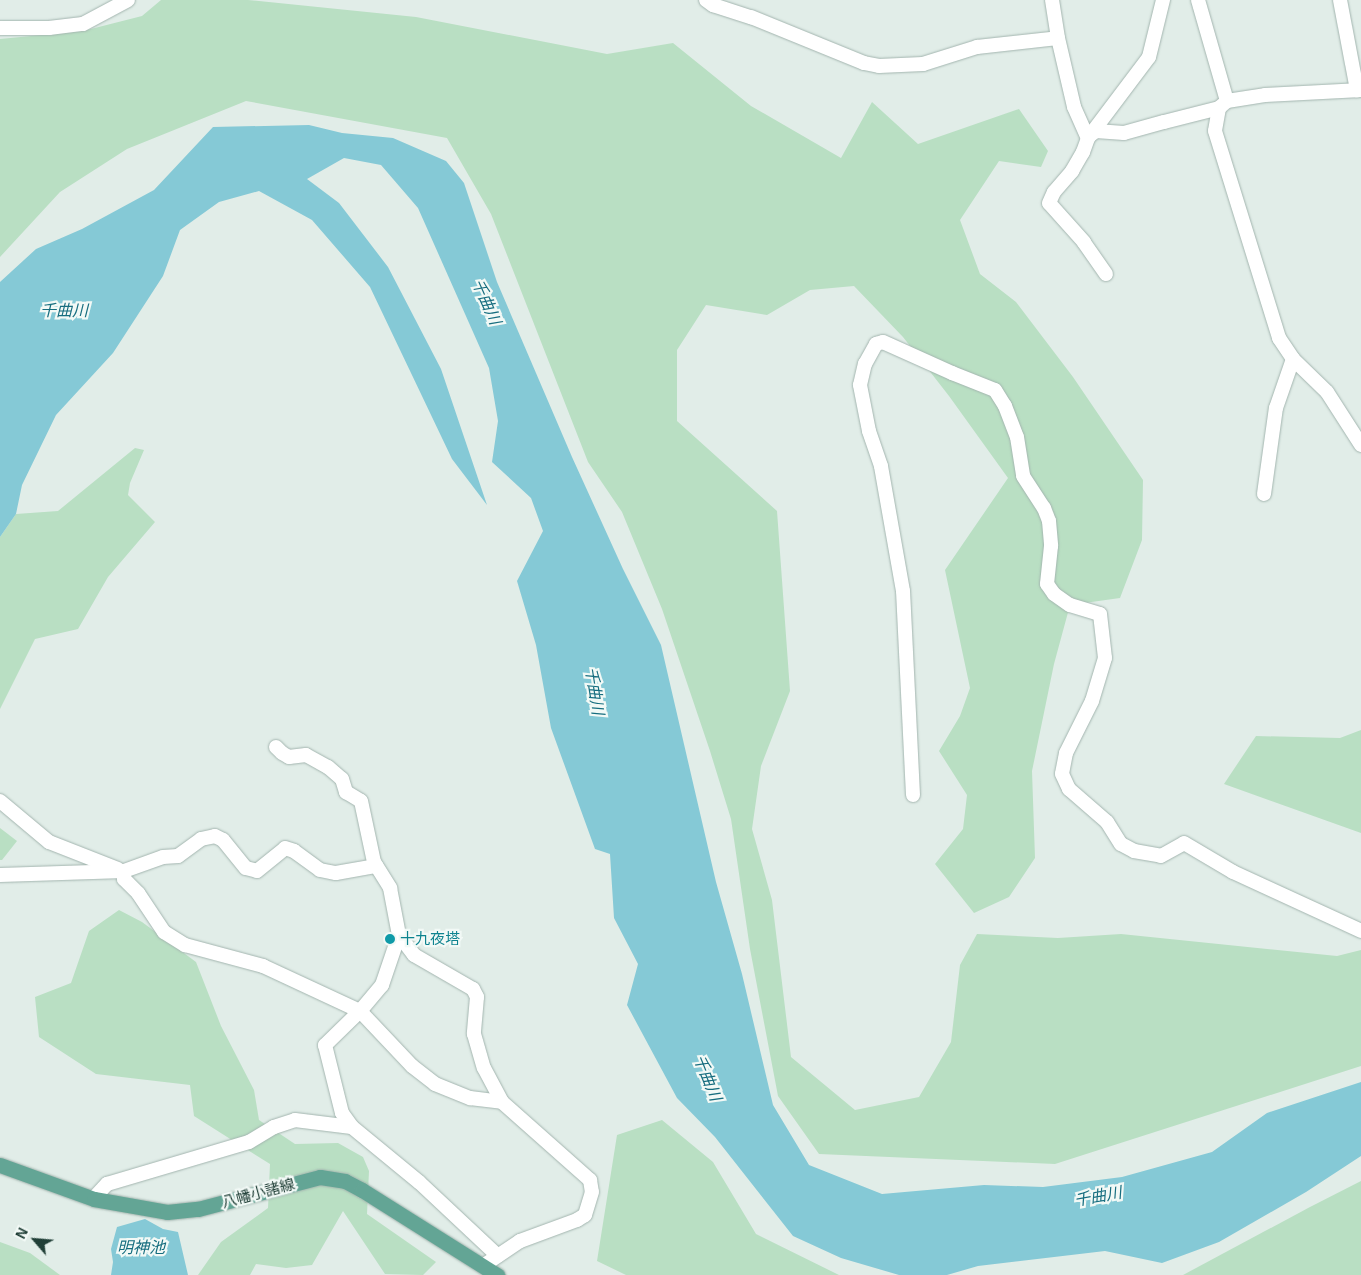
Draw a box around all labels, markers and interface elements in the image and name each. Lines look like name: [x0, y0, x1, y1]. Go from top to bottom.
water label: 千曲川: [467, 276, 505, 328]
water label: 千曲川: [40, 301, 88, 321]
water label: 千曲川: [581, 666, 607, 716]
place label: 十九夜塔: [400, 930, 460, 948]
marker: 十九夜塔: [384, 933, 396, 945]
water label: 千曲川: [689, 1052, 725, 1104]
street label: 八幡小諸線: [219, 1175, 297, 1211]
water label: 千曲川: [1073, 1183, 1123, 1211]
north arrow: [10, 1215, 60, 1265]
text: N: [12, 1225, 31, 1241]
water label: 明神池: [117, 1238, 165, 1258]

